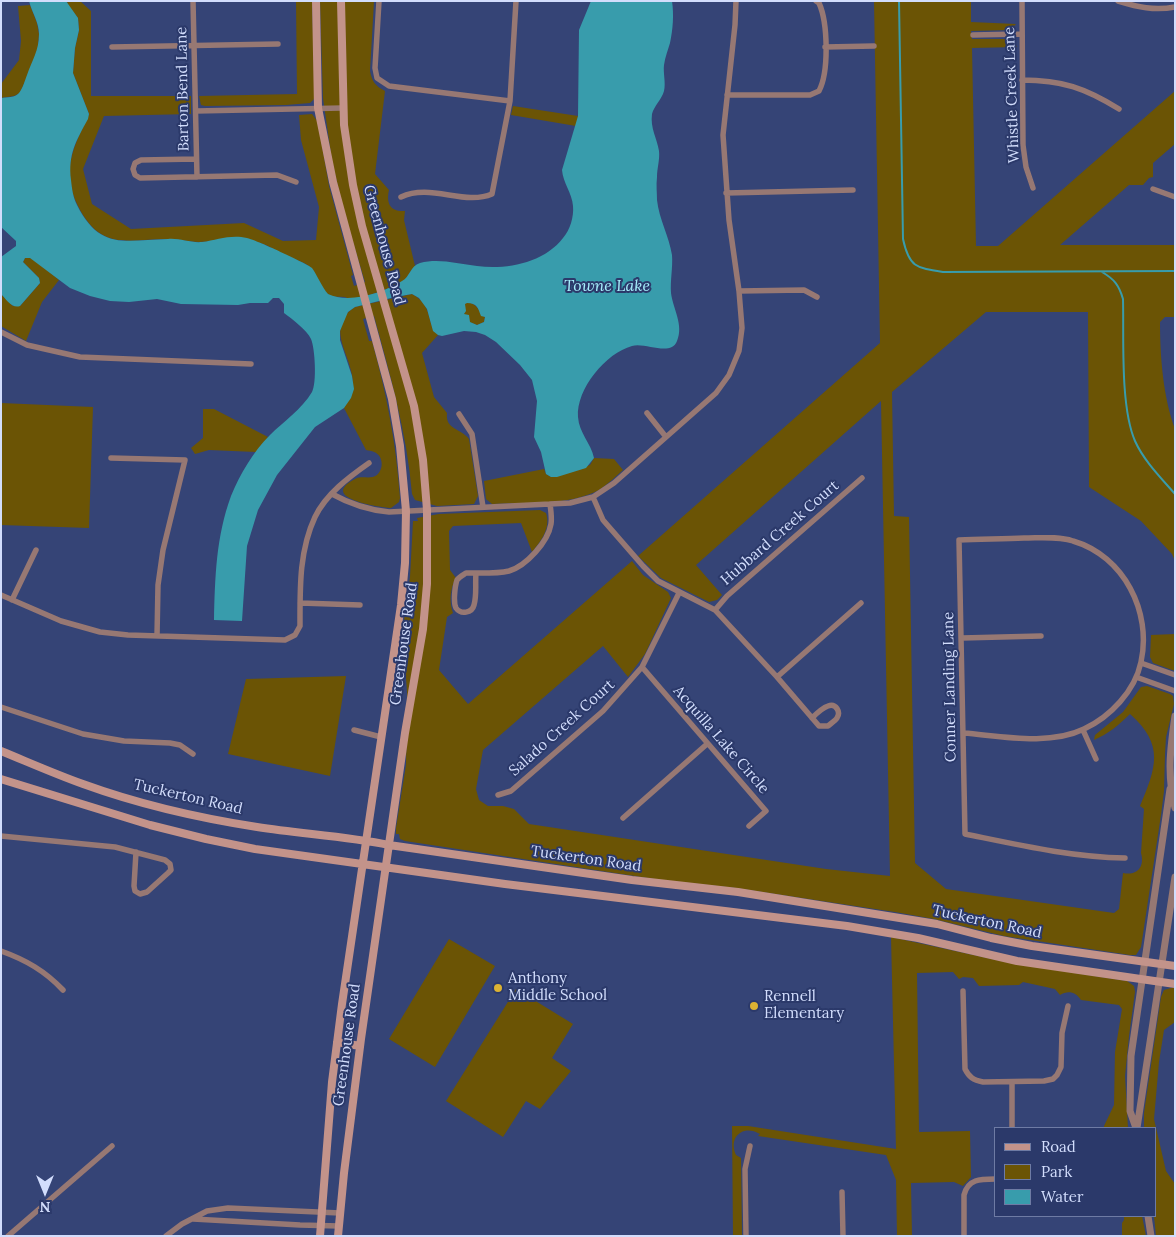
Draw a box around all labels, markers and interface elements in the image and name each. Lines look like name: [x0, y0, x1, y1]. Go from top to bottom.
street label: Barton Bend Lane: [173, 26, 193, 152]
street label: Whistle Creek Lane: [1001, 27, 1023, 163]
street label: Greenhouse Road: [359, 183, 409, 307]
water label: Towne Lake: [564, 276, 650, 296]
street label: Hubbard Creek Court: [717, 477, 843, 589]
street label: Greenhouse Road: [386, 582, 422, 706]
street label: Conner Landing Lane: [940, 612, 960, 762]
street label: Salado Creek Court: [506, 676, 618, 780]
street label: Acquilla Lake Circle: [669, 682, 773, 798]
street label: Tuckerton Road: [132, 776, 244, 818]
street label: Tuckerton Road: [530, 842, 642, 876]
street label: Tuckerton Road: [931, 902, 1043, 942]
place label: Anthony Middle School: [508, 970, 607, 1005]
marker: Anthony Middle School: [492, 982, 504, 994]
street label: Greenhouse Road: [329, 983, 365, 1107]
place label: Rennell Elementary: [764, 988, 844, 1023]
marker: Rennell Elementary: [748, 1000, 760, 1012]
legend: [994, 1127, 1156, 1217]
text: Road: [1041, 1137, 1076, 1156]
text: Park: [1041, 1162, 1072, 1181]
north arrow: [20, 1167, 70, 1217]
text: Water: [1041, 1187, 1083, 1206]
text: N: [40, 1198, 50, 1216]

